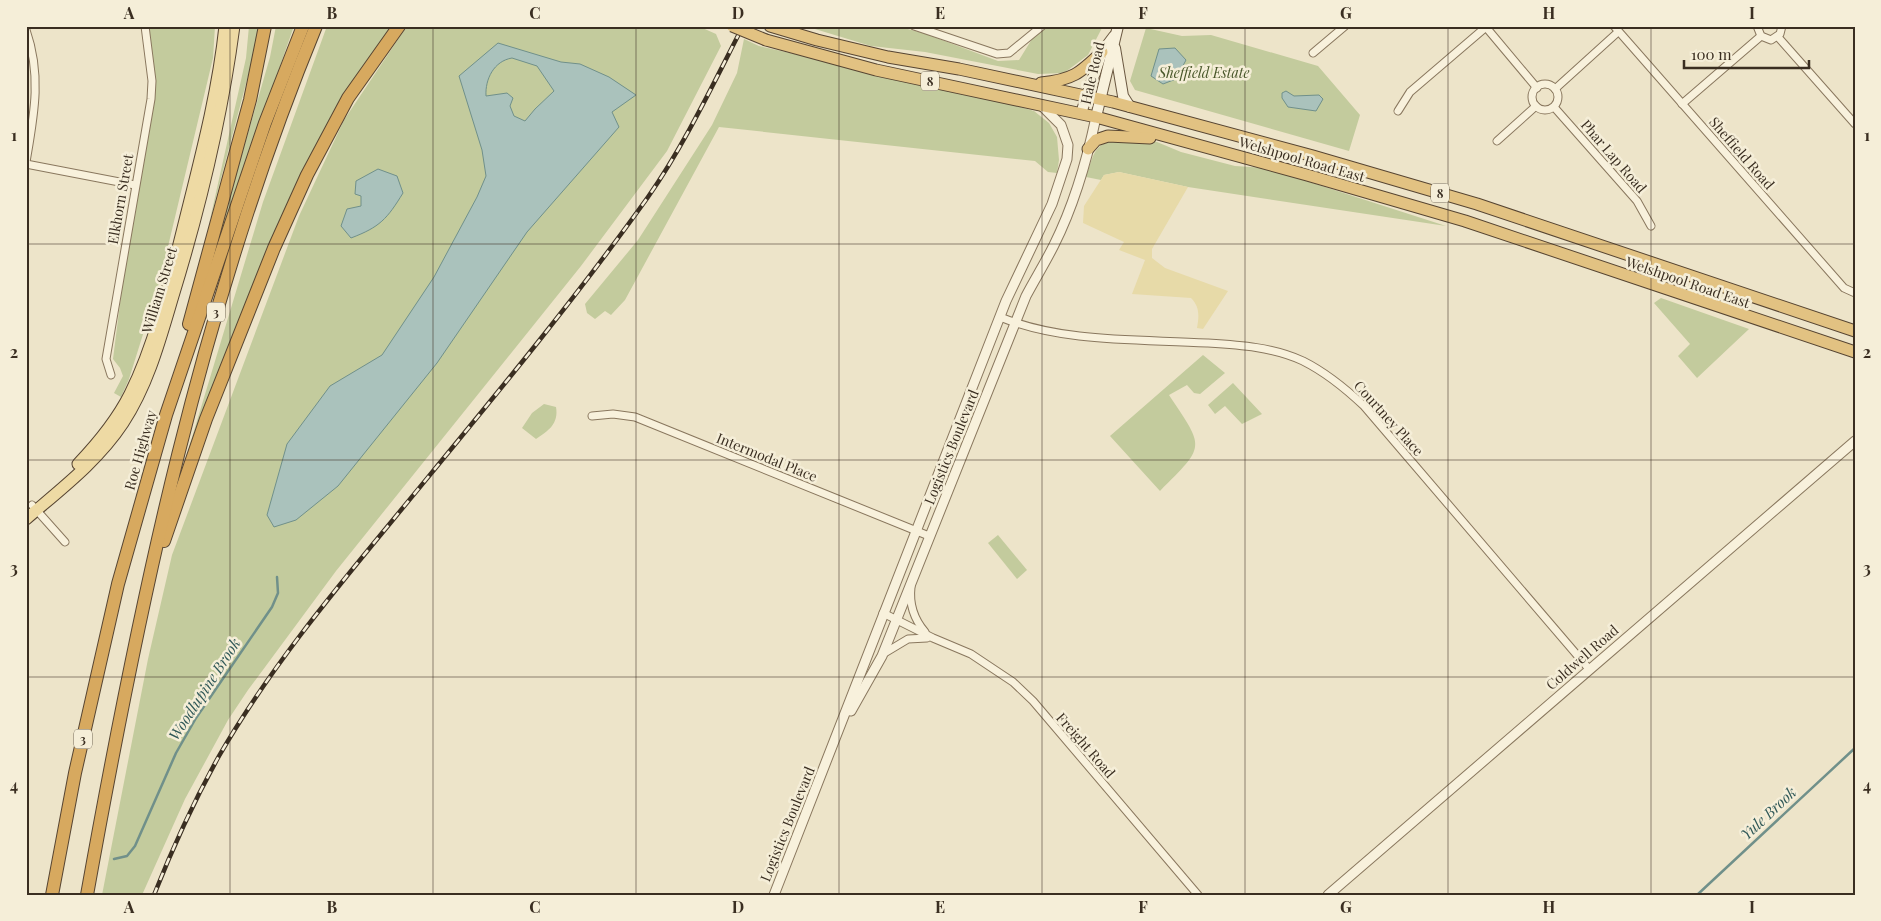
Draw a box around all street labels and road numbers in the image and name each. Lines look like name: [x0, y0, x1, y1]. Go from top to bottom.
street label: Hale Road: [1076, 40, 1108, 106]
road number: 8: [921, 72, 939, 90]
street label: Sheffield Road: [1705, 113, 1779, 193]
street label: Phar Lap Road: [1577, 115, 1651, 197]
street label: Welshpool Road East: [1236, 132, 1368, 186]
street label: Elkhorn Street: [103, 151, 137, 246]
road number: 8: [1431, 184, 1449, 202]
street label: William Street: [137, 244, 181, 336]
street label: Welshpool Road East: [1622, 252, 1754, 313]
road number: 3: [207, 302, 225, 322]
street label: Courtney Place: [1350, 376, 1428, 460]
street label: Logistics Boulevard: [919, 387, 983, 507]
street label: Roe Highway: [120, 408, 160, 492]
street label: Intermodal Place: [714, 428, 820, 486]
street label: Coldwell Road: [1542, 620, 1622, 694]
street label: Freight Road: [1052, 708, 1120, 782]
road number: 3: [74, 730, 92, 749]
street label: Logistics Boulevard: [755, 764, 819, 884]

